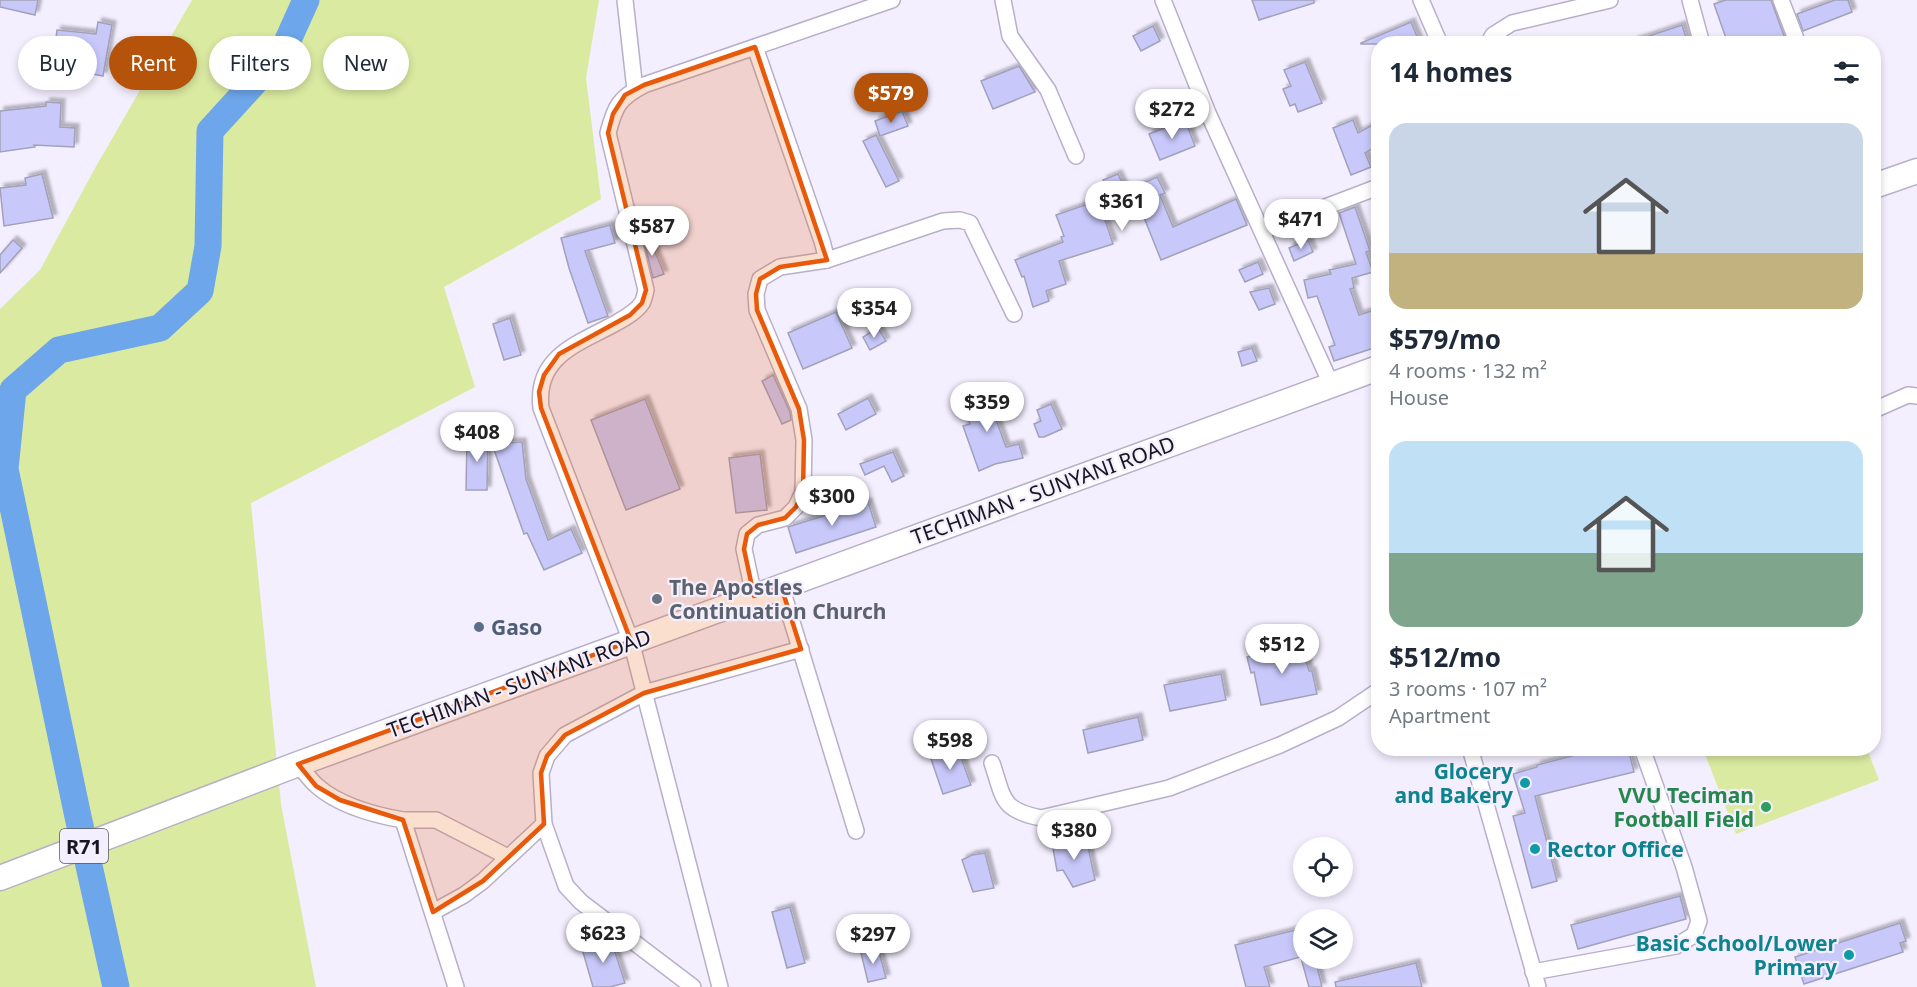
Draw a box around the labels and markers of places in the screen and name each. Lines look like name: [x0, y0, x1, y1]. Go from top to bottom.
pin: $579: [855, 73, 927, 124]
pin: $272: [1136, 89, 1208, 140]
pin: $361: [1086, 181, 1158, 232]
pin: $471: [1265, 199, 1337, 250]
pin: $587: [616, 206, 688, 257]
pin: $354: [838, 288, 910, 339]
pin: $359: [951, 382, 1023, 433]
pin: $408: [441, 412, 513, 463]
pin: $300: [796, 476, 868, 527]
place label: The Apostles Continuation Church: [669, 573, 886, 625]
marker: The Apostles Continuation Church: [650, 592, 664, 606]
place label: Gaso: [491, 613, 542, 641]
marker: Gaso: [472, 620, 486, 634]
pin: $512: [1246, 624, 1318, 675]
pin: $598: [914, 720, 986, 771]
place label: Glocery and Bakery: [1395, 757, 1513, 809]
marker: Glocery and Bakery: [1518, 776, 1532, 790]
place label: VVU Teciman Football Field: [1613, 781, 1754, 833]
marker: VVU Teciman Football Field: [1759, 800, 1773, 814]
pin: $380: [1038, 810, 1110, 861]
place label: Rector Office: [1547, 835, 1684, 863]
marker: Rector Office: [1528, 842, 1542, 856]
pin: $623: [567, 913, 639, 964]
pin: $297: [837, 914, 909, 965]
place label: Basic School/Lower Primary: [1636, 929, 1838, 981]
marker: Basic School/Lower Primary: [1842, 948, 1856, 962]

